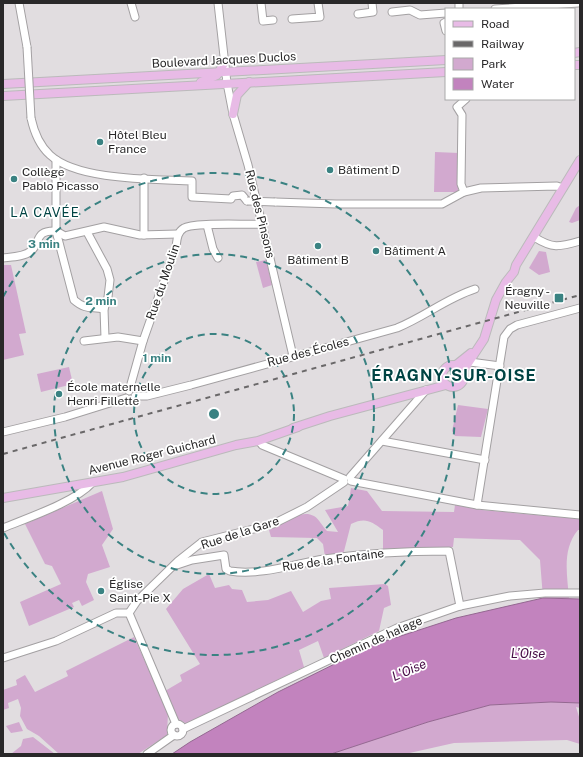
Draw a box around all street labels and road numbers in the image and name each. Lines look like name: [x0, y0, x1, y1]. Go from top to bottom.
street label: Boulevard Jacques Duclos: [151, 49, 297, 71]
street label: Rue des Pinsons: [242, 168, 278, 260]
street label: Rue du Moulin: [143, 242, 183, 322]
street label: Rue des Écoles: [266, 334, 350, 370]
street label: Avenue Roger Guichard: [87, 432, 217, 478]
street label: Rue de la Gare: [199, 514, 281, 552]
street label: Rue de la Fontaine: [281, 546, 385, 574]
street label: Chemin de halage: [328, 613, 425, 667]

